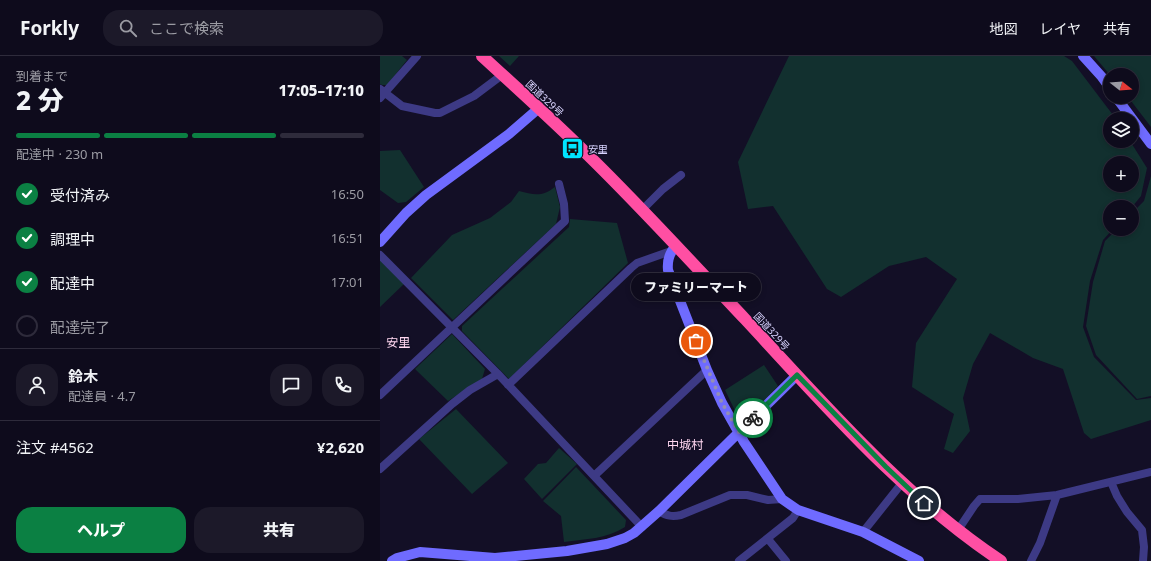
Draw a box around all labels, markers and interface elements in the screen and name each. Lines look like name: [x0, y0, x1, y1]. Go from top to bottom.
search box: [103, 10, 383, 46]
text: Forkly: [20, 15, 79, 41]
icon: search: [117, 17, 139, 39]
text: ここで検索: [149, 18, 224, 38]
text: 地図: [989, 19, 1017, 38]
text: レイヤ: [1039, 19, 1081, 38]
text: 共有: [1103, 19, 1131, 38]
text: 到着まで: [16, 67, 68, 85]
north arrow: [1103, 68, 1139, 104]
map controls: [1103, 68, 1139, 236]
street label: 国道329号: [523, 77, 567, 119]
text: 17:05–17:10: [279, 80, 364, 100]
text: 2 分: [16, 82, 64, 118]
button: layers: [1103, 112, 1139, 148]
bus stop icon: 安里: [559, 136, 585, 162]
place label: 安里: [588, 142, 608, 156]
text: 配達中 · 230 m: [16, 145, 103, 163]
button: +: [1103, 156, 1139, 192]
icon: check: [16, 183, 38, 205]
text: 受付済み: [50, 185, 110, 205]
text: 16:50: [331, 185, 364, 203]
button: −: [1103, 200, 1139, 236]
icon: check: [16, 227, 38, 249]
text: 調理中: [50, 229, 95, 249]
text: 16:51: [331, 229, 364, 247]
icon: check: [16, 271, 38, 293]
text: 配達中: [50, 273, 95, 293]
text: 17:01: [331, 273, 364, 291]
callout: ファミリーマート: [631, 273, 761, 301]
text: ファミリーマート: [644, 278, 748, 296]
street label: 国道329号: [751, 309, 793, 353]
text: 配達完了: [50, 317, 110, 337]
pin: [679, 324, 713, 358]
icon: bag: [685, 330, 707, 352]
district label: 安里: [386, 334, 410, 351]
button: person: [16, 364, 58, 406]
button: chat: [270, 364, 312, 406]
button: phone: [322, 364, 364, 406]
text: 鈴木: [68, 366, 98, 386]
text: 配達員 · 4.7: [68, 387, 136, 405]
courier: [733, 398, 773, 438]
icon: bike: [742, 407, 764, 429]
district label: 中城村: [667, 436, 704, 453]
text: 注文 #4562: [16, 437, 94, 457]
text: ¥2,620: [317, 437, 364, 457]
pin: [907, 486, 941, 520]
icon: home: [913, 492, 935, 514]
button: ヘルプ: [16, 507, 186, 553]
button: 共有: [194, 507, 364, 553]

